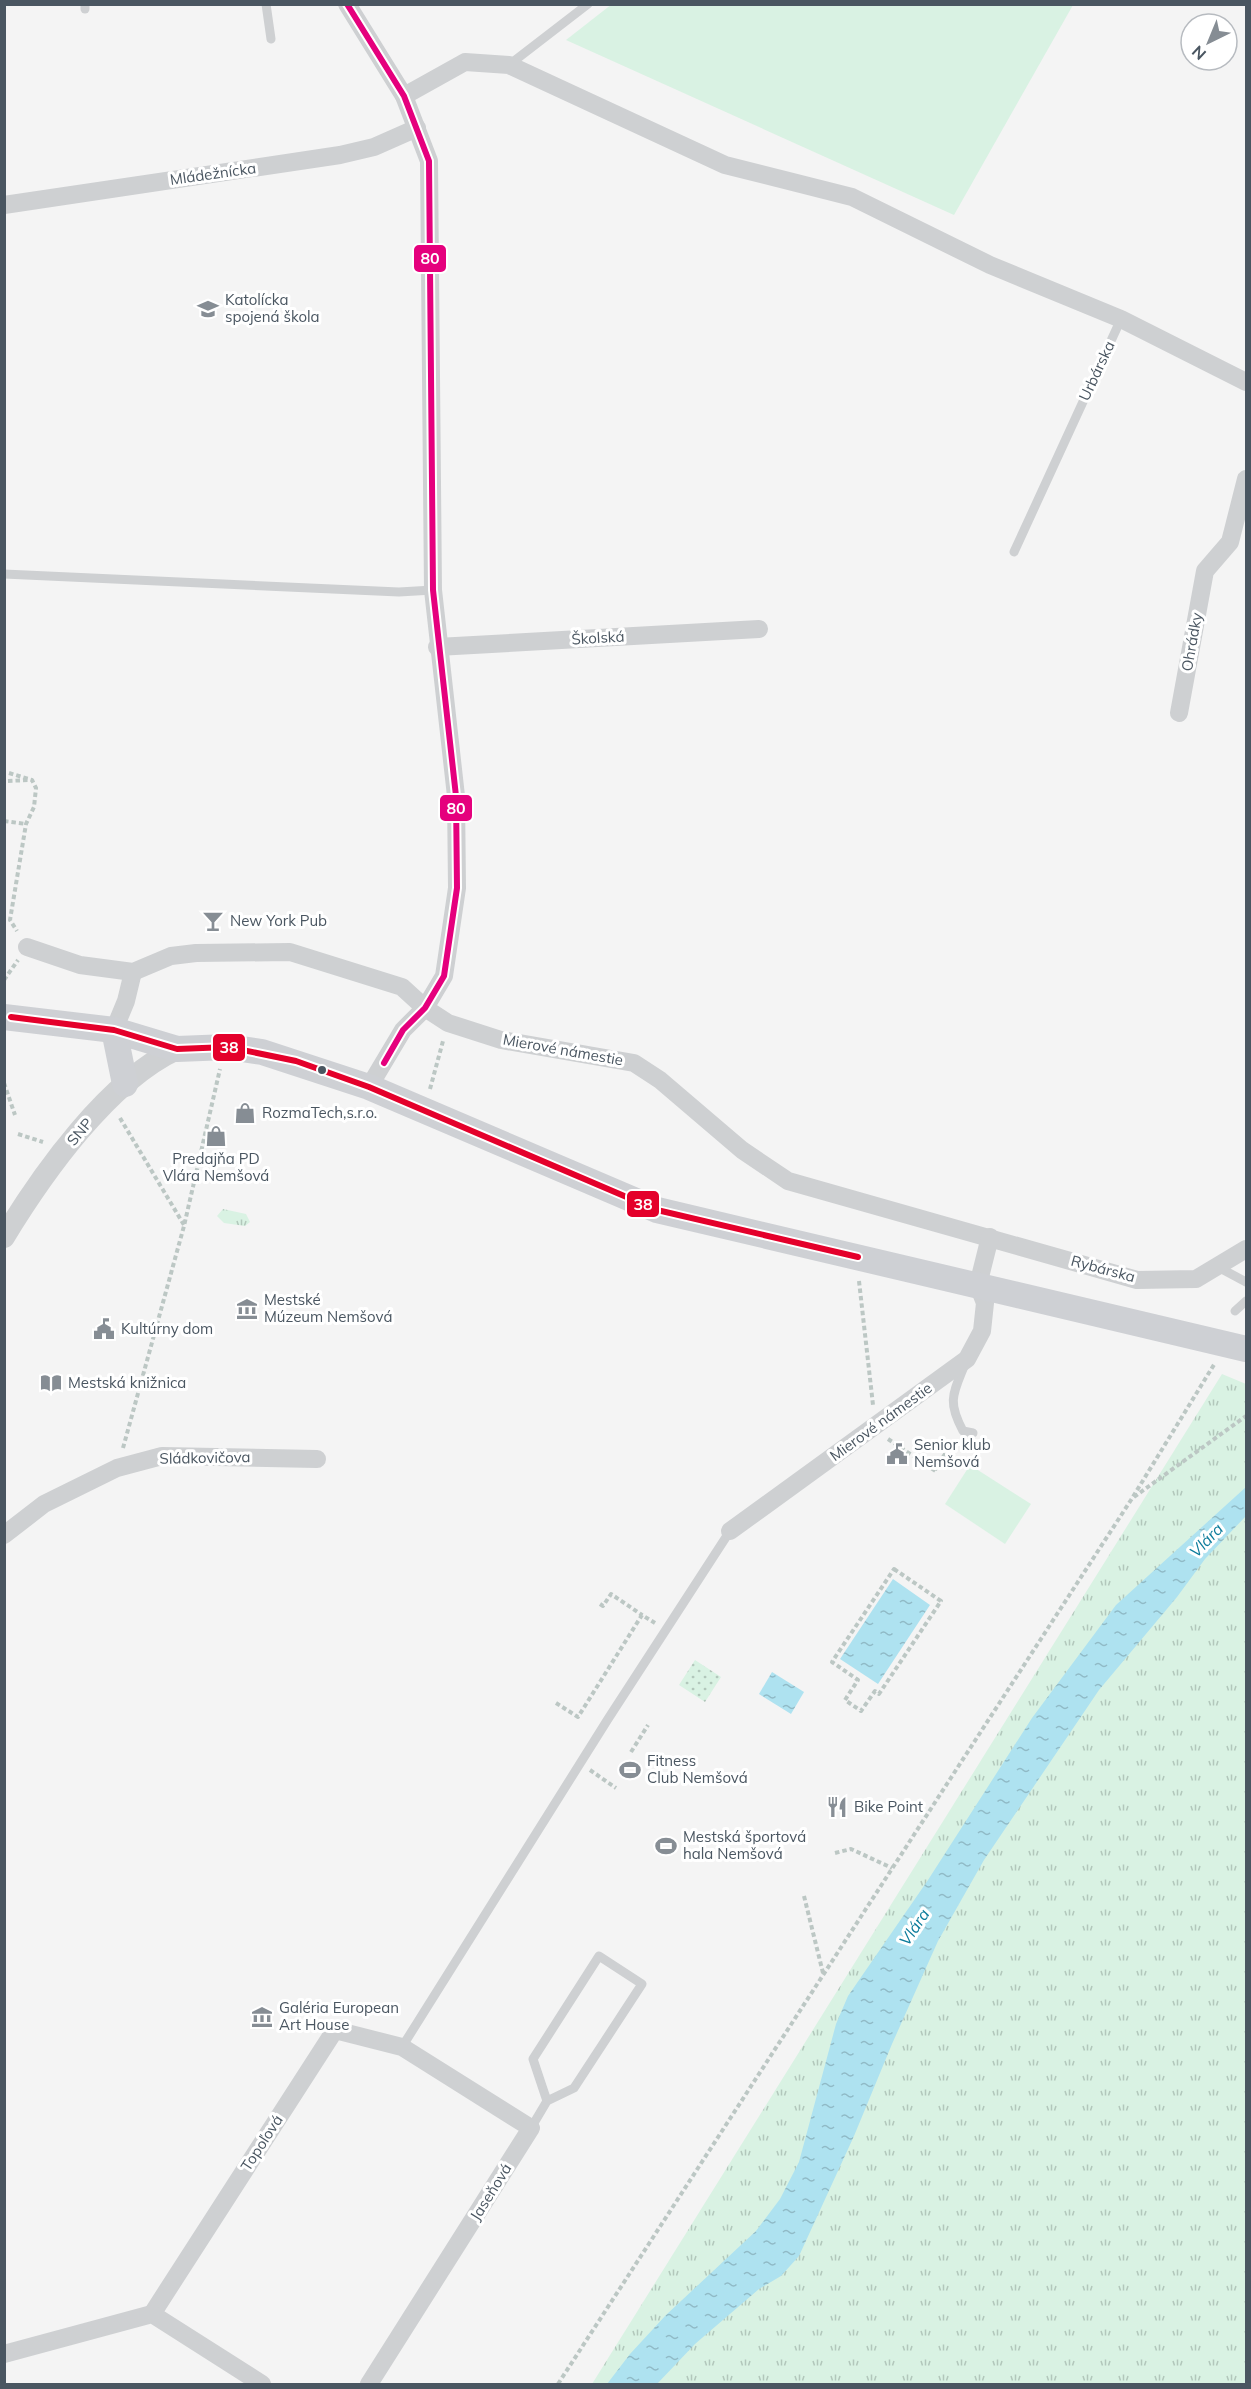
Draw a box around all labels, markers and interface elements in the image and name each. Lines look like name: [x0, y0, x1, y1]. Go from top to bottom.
north arrow: [1179, 12, 1239, 72]
text: N: [1188, 42, 1210, 64]
street label: Mládežnícka: [169, 158, 257, 189]
line badge: 80: [413, 244, 447, 273]
text: 80: [420, 248, 440, 268]
place label: Katolícka spojená škola: [225, 290, 320, 326]
school or university icon: Katolícka spojená škola: [196, 297, 220, 321]
street label: Urbárska: [1074, 338, 1119, 404]
street label: Ohrádky: [1177, 611, 1206, 673]
street label: Školská: [571, 627, 625, 648]
line badge: 80: [439, 794, 473, 822]
text: 80: [446, 798, 466, 818]
bar icon: New York Pub: [201, 909, 225, 933]
place label: New York Pub: [230, 911, 327, 930]
street label: Mierové námestie: [501, 1030, 625, 1069]
line badge: 38: [212, 1033, 246, 1062]
text: 38: [219, 1037, 239, 1057]
unlabelled marker: [316, 1064, 328, 1076]
shop icon: RozmaTech,s.r.o.: [233, 1101, 257, 1125]
place label: RozmaTech,s.r.o.: [262, 1103, 377, 1122]
street label: SNP: [63, 1114, 97, 1149]
shop icon: Predajňa PD Vlára Nemšová: [204, 1124, 228, 1148]
place label: Predajňa PD Vlára Nemšová: [163, 1149, 269, 1185]
line badge: 38: [626, 1190, 660, 1218]
text: 38: [633, 1194, 653, 1214]
street label: Rybárska: [1069, 1251, 1137, 1286]
place label: Mestské Múzeum Nemšová: [264, 1290, 392, 1326]
museum icon: Mestské Múzeum Nemšová: [235, 1297, 259, 1321]
public building icon: Kultúrny dom: [92, 1317, 116, 1341]
place label: Kultúrny dom: [121, 1319, 213, 1338]
library icon: Mestská knižnica: [39, 1371, 63, 1395]
place label: Mestská knižnica: [68, 1373, 186, 1392]
street label: Mierové námestie: [826, 1378, 936, 1465]
place label: Senior klub Nemšová: [914, 1435, 991, 1471]
public building icon: Senior klub Nemšová: [885, 1442, 909, 1466]
street label: Sládkovičova: [159, 1447, 251, 1468]
water label: Vlára: [1185, 1518, 1227, 1561]
place label: Fitness Club Nemšová: [647, 1751, 748, 1787]
sports icon: Fitness Club Nemšová: [618, 1758, 642, 1782]
restaurant icon: Bike Point: [825, 1795, 849, 1819]
place label: Bike Point: [854, 1797, 923, 1816]
place label: Mestská športová hala Nemšová: [683, 1827, 806, 1863]
sports icon: Mestská športová hala Nemšová: [654, 1834, 678, 1858]
water label: Vlára: [895, 1905, 934, 1949]
place label: Galéria European Art House: [279, 1998, 399, 2034]
museum icon: Galéria European Art House: [250, 2005, 274, 2029]
street label: Topoľová: [236, 2111, 287, 2174]
street label: Jaseňová: [466, 2160, 516, 2224]

